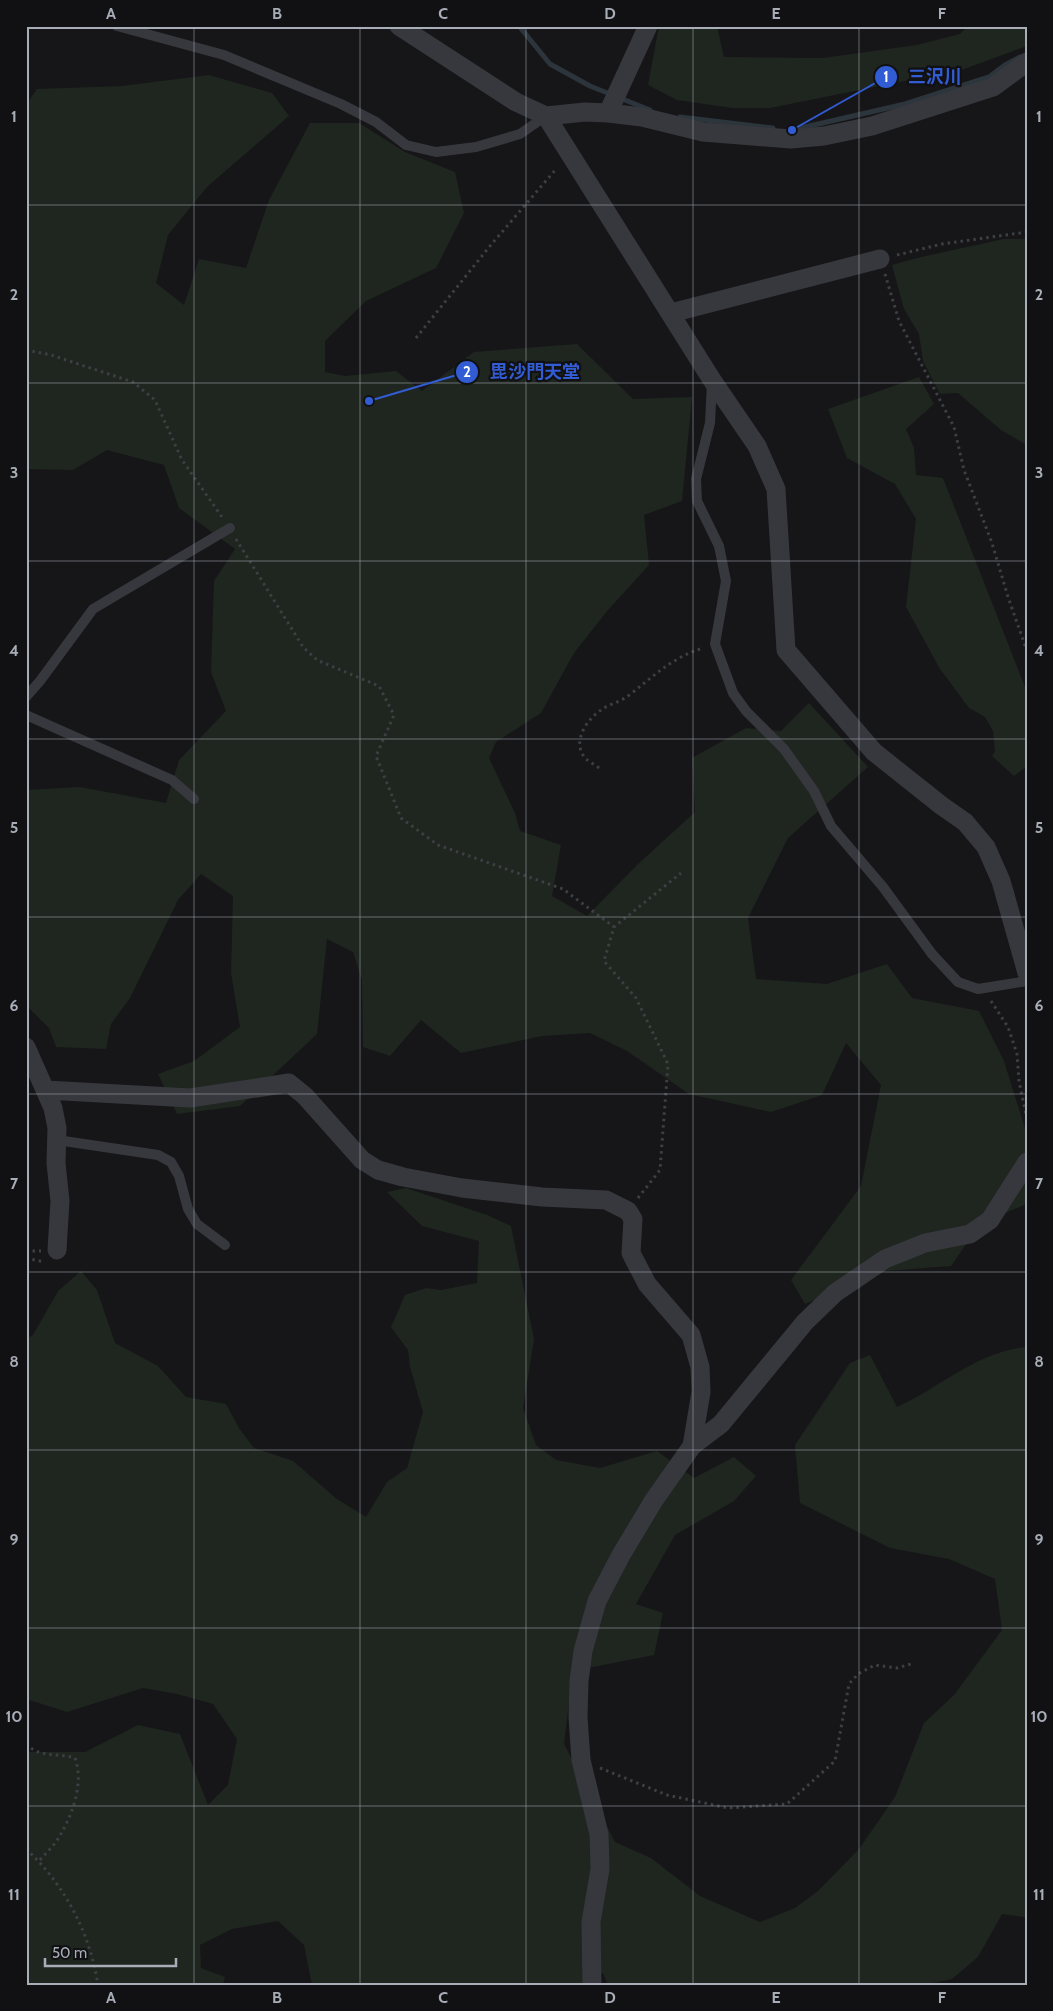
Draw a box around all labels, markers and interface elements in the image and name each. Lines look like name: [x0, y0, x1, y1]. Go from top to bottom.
text: A: [106, 4, 116, 23]
text: B: [272, 4, 282, 23]
text: C: [438, 4, 448, 23]
text: D: [604, 4, 616, 23]
text: E: [771, 4, 781, 23]
text: F: [938, 4, 947, 23]
callout: 三沢川: [873, 61, 972, 94]
text: 三沢川: [908, 66, 962, 88]
text: 1: [883, 68, 889, 86]
text: 1: [11, 107, 17, 126]
text: 1: [1036, 107, 1042, 126]
text: 2: [10, 285, 18, 304]
text: 2: [1035, 285, 1043, 304]
callout: 毘沙門天堂: [455, 356, 590, 389]
text: 毘沙門天堂: [490, 361, 580, 383]
text: 2: [463, 363, 471, 381]
text: 3: [10, 463, 18, 482]
text: 3: [1035, 463, 1043, 482]
text: 4: [9, 641, 19, 660]
text: 4: [1034, 641, 1044, 660]
text: 5: [10, 818, 18, 837]
text: 5: [1035, 818, 1043, 837]
text: 6: [10, 996, 19, 1015]
text: 6: [1035, 996, 1044, 1015]
text: 7: [10, 1174, 19, 1193]
text: 7: [1035, 1174, 1044, 1193]
text: 8: [9, 1352, 19, 1371]
text: 8: [1034, 1352, 1044, 1371]
text: 9: [10, 1530, 19, 1549]
text: 9: [1035, 1530, 1044, 1549]
text: 10: [5, 1707, 23, 1726]
text: 10: [1030, 1707, 1048, 1726]
text: 11: [8, 1885, 20, 1904]
text: 11: [1033, 1885, 1045, 1904]
scale bar: [45, 1936, 176, 1968]
text: 50 m: [52, 1944, 87, 1962]
text: A: [106, 1988, 116, 2007]
text: B: [272, 1988, 282, 2007]
text: C: [438, 1988, 448, 2007]
text: D: [604, 1988, 616, 2007]
text: E: [771, 1988, 781, 2007]
text: F: [938, 1988, 947, 2007]

